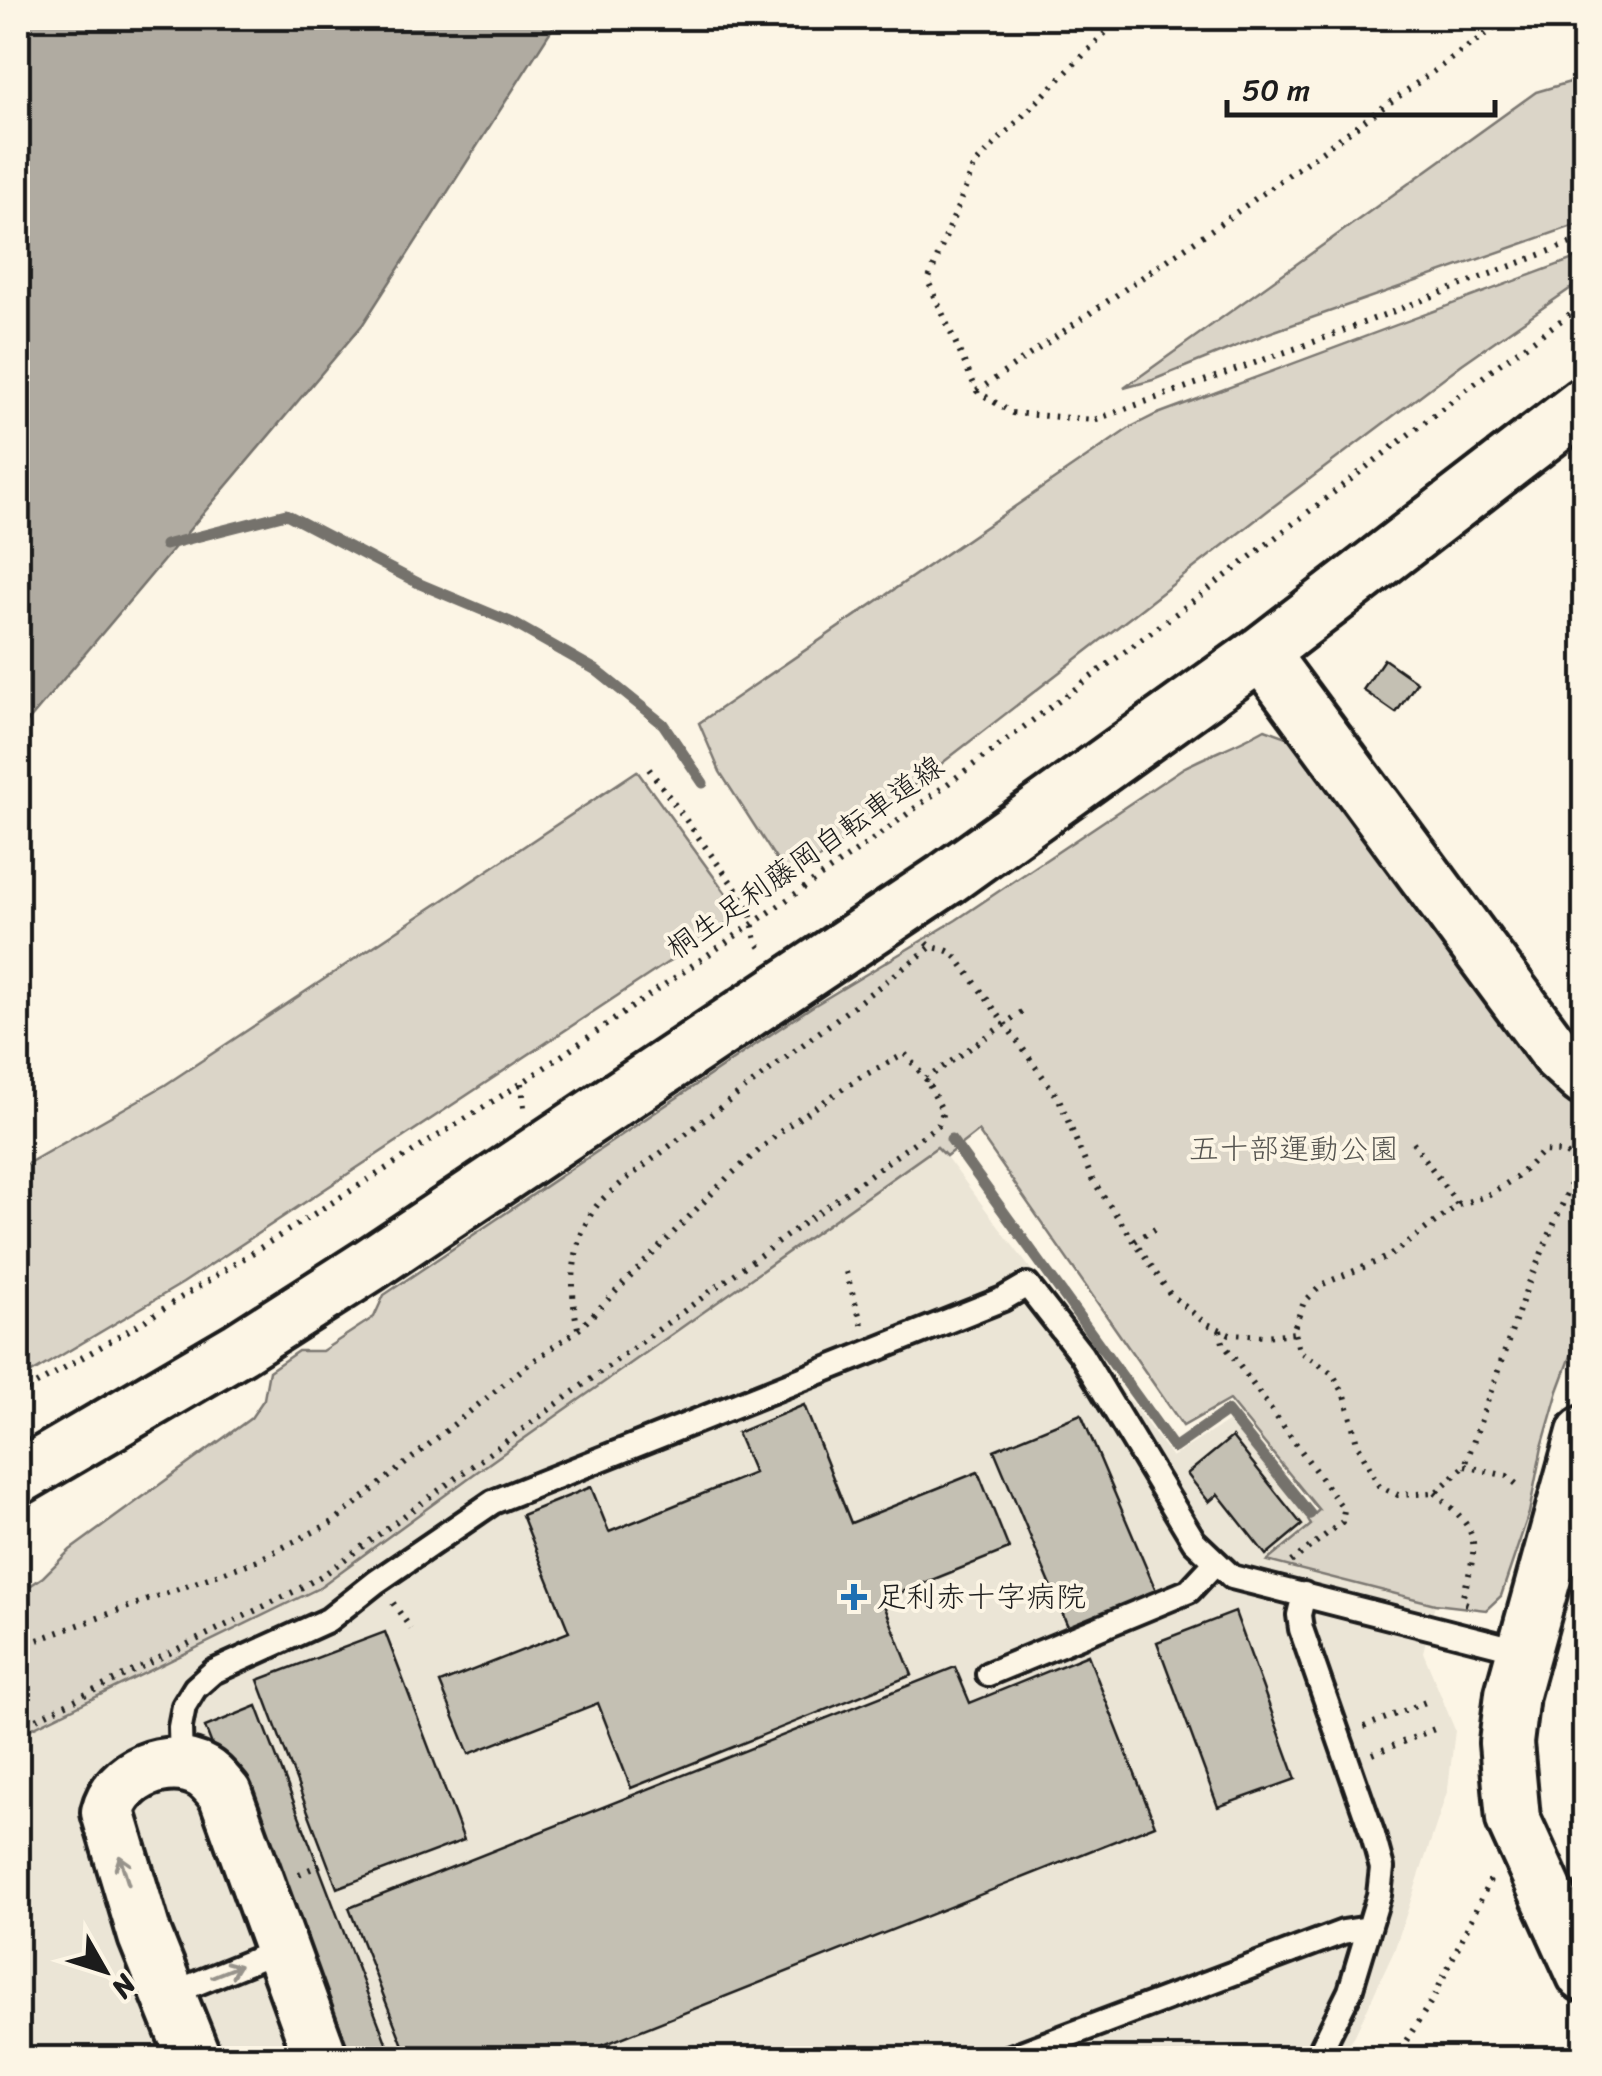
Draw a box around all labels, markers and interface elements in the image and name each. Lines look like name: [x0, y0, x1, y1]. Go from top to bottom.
scale bar: [1227, 55, 1494, 117]
text: 50 m: [1242, 63, 1310, 117]
street label: 桐生足利藤岡自転車道線: [654, 740, 956, 974]
park label: 五十部運動公園: [1189, 1122, 1399, 1176]
place label: 足利赤十字病院: [876, 1570, 1086, 1624]
marker: 足利赤十字病院: [841, 1584, 867, 1610]
one-way arrow: [114, 1855, 132, 1886]
north arrow: [55, 1921, 155, 2021]
one-way arrow: [210, 1961, 241, 1979]
text: N: [99, 1963, 150, 2010]

